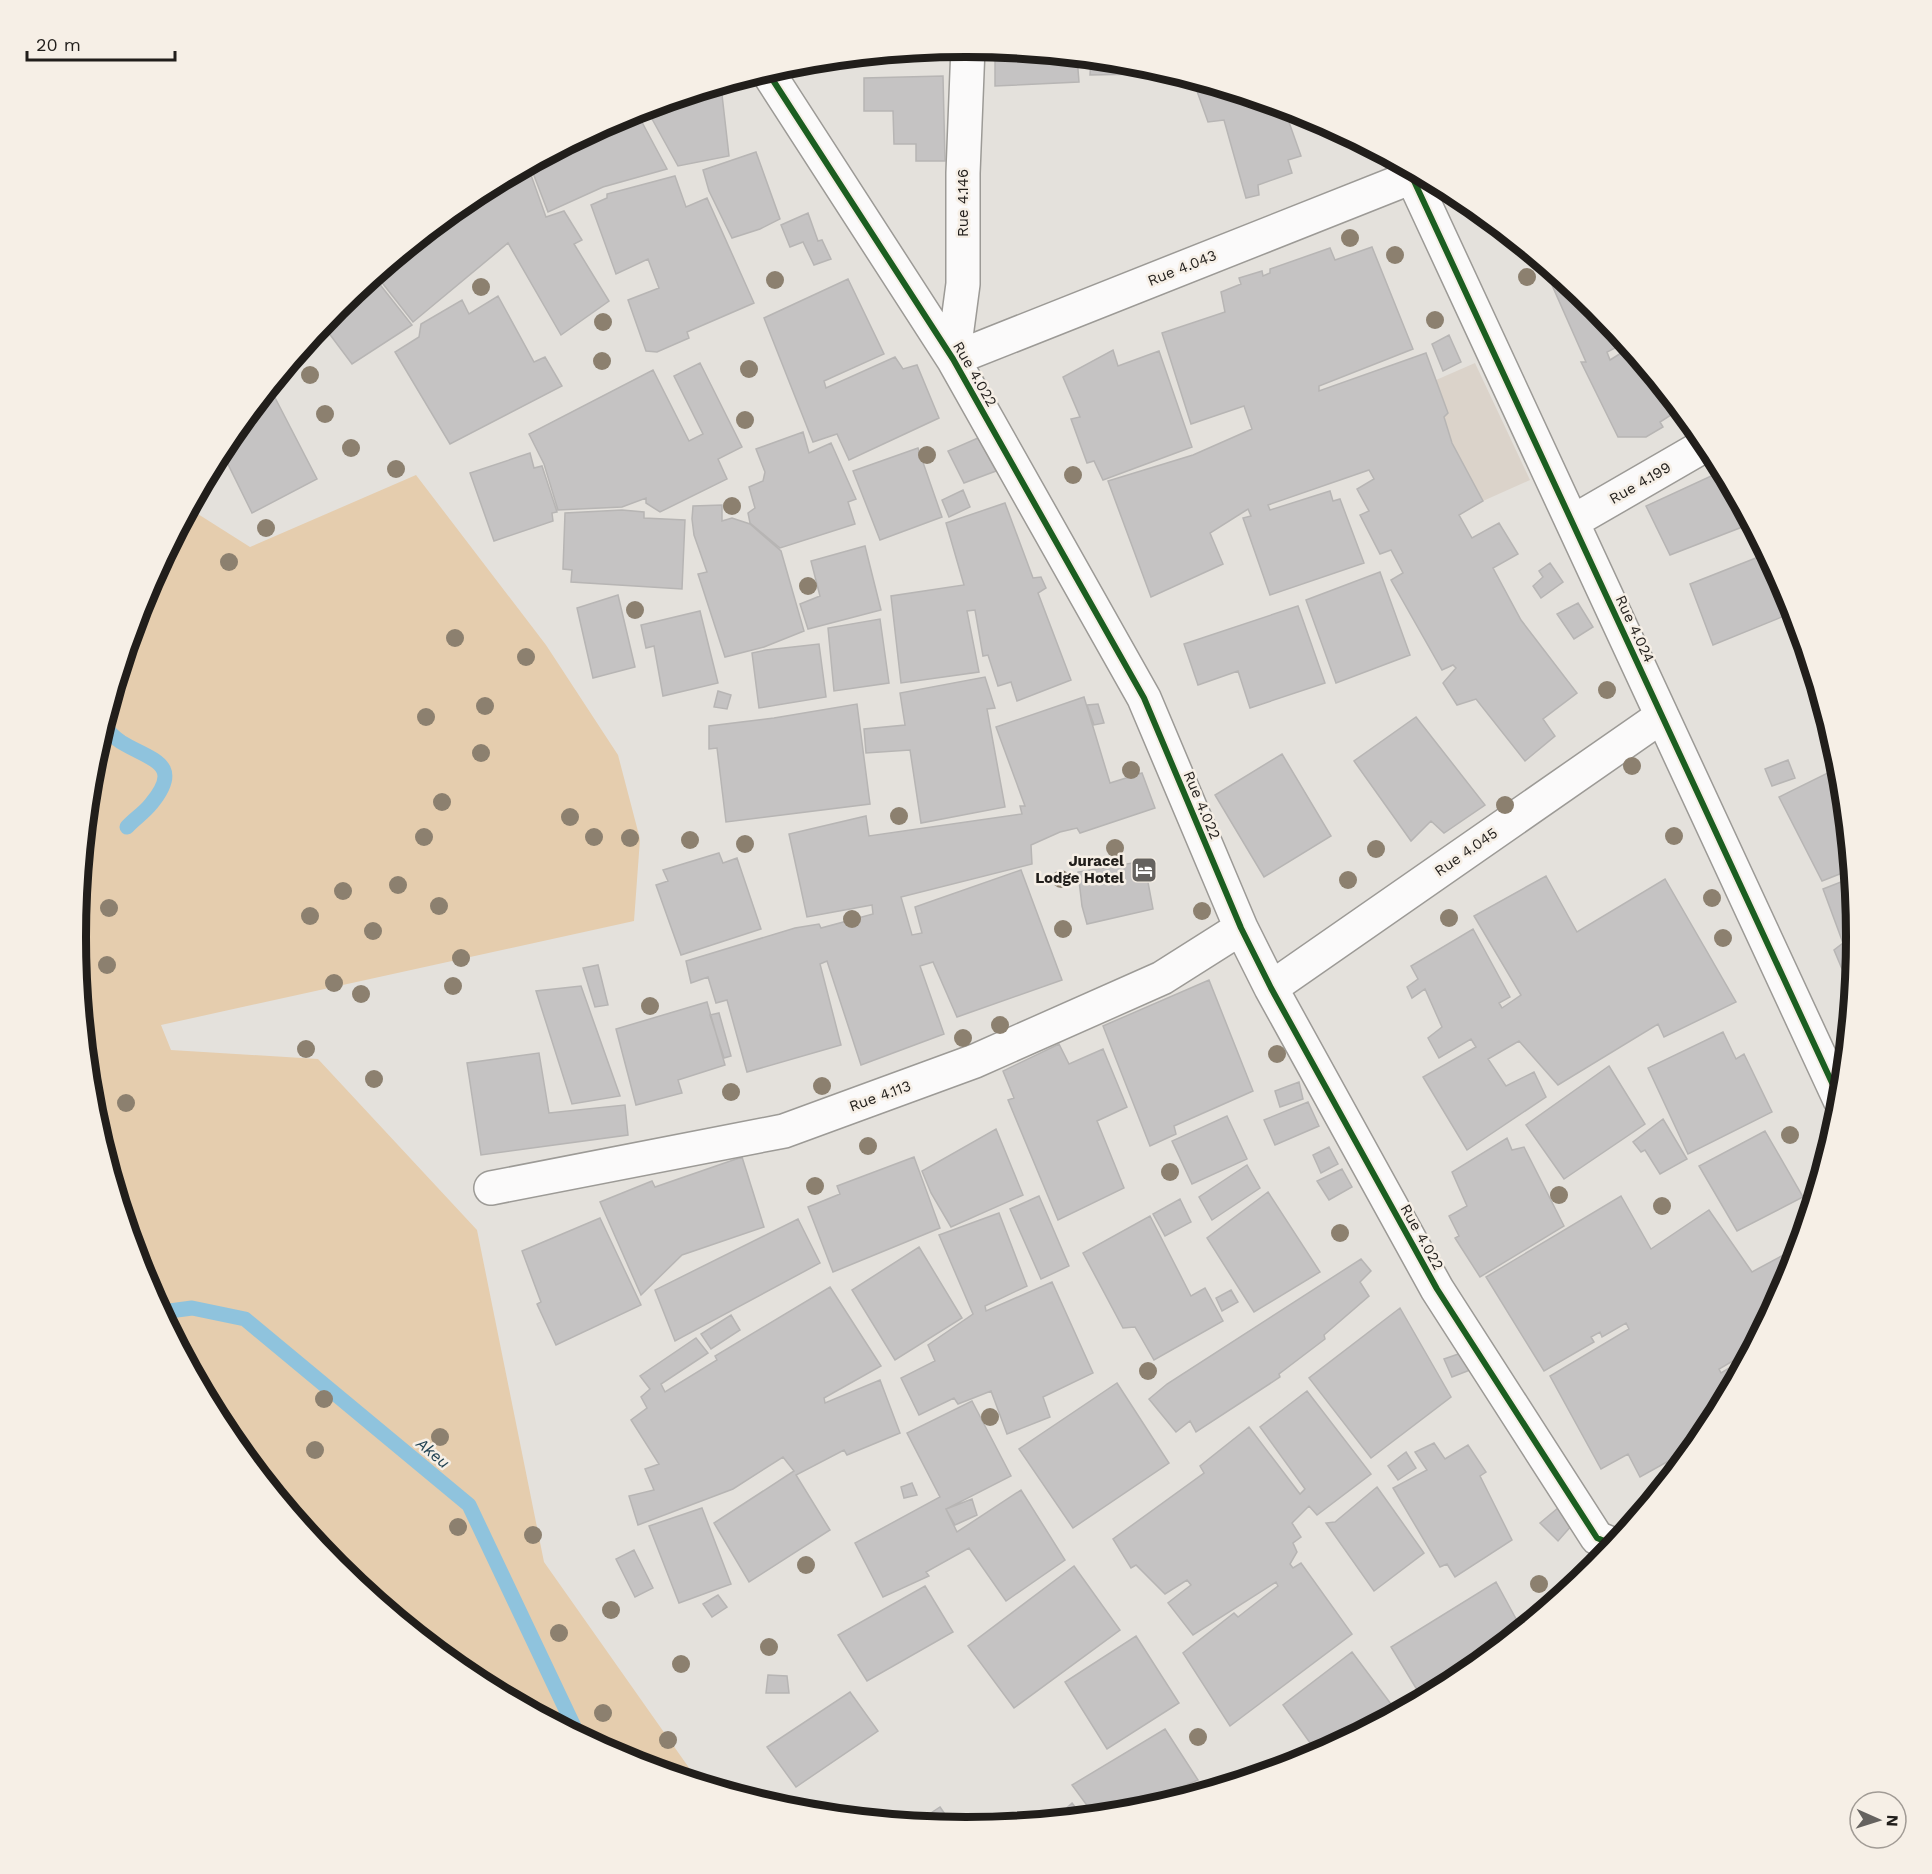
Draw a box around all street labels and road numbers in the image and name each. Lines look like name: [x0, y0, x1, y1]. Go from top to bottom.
street label: Rue 4.146: [954, 169, 972, 237]
street label: Rue 4.043: [1145, 246, 1219, 290]
street label: Rue 4.022: [949, 338, 1001, 410]
street label: Rue 4.199: [1606, 458, 1674, 508]
street label: Rue 4.024: [1612, 592, 1658, 666]
street label: Rue 4.022: [1180, 768, 1224, 842]
street label: Rue 4.045: [1431, 824, 1501, 880]
street label: Rue 4.113: [847, 1077, 913, 1115]
street label: Rue 4.022: [1397, 1201, 1447, 1273]

